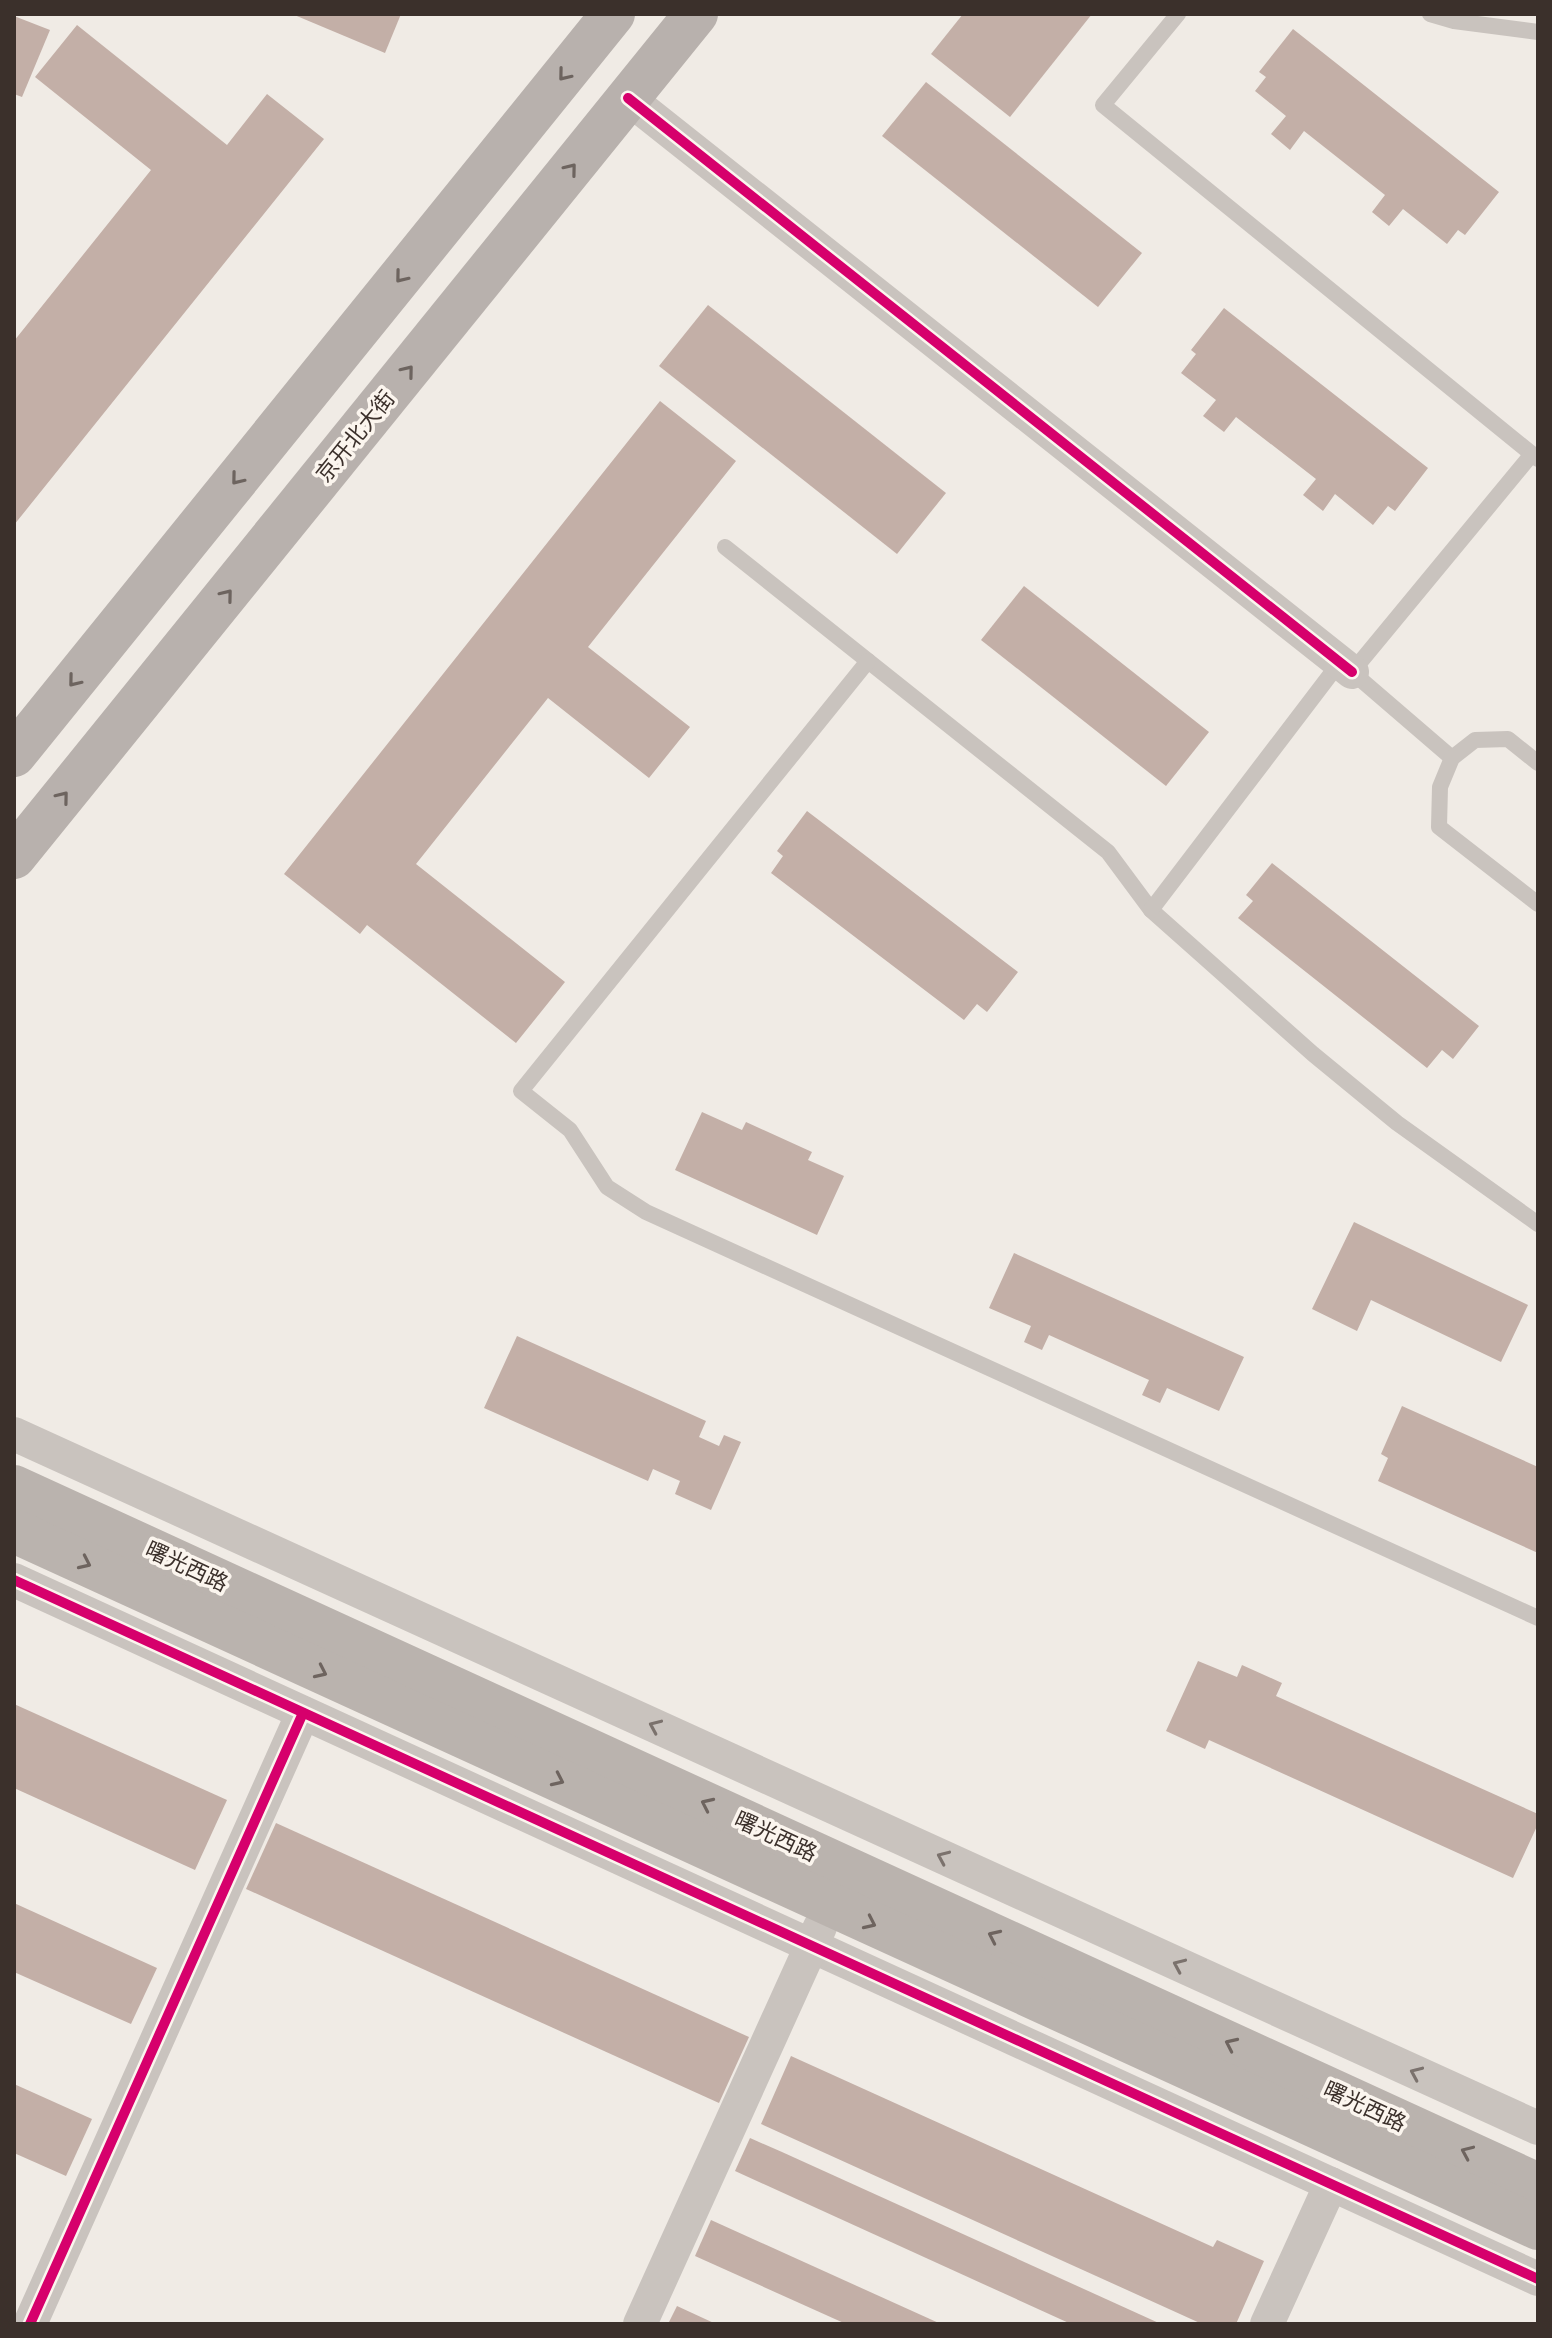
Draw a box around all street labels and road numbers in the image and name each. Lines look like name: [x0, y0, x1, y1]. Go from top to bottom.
street label: 京开北大街: [310, 384, 400, 488]
street label: 曙光西路: [141, 1535, 233, 1597]
street label: 曙光西路: [730, 1805, 822, 1867]
street label: 曙光西路: [1319, 2075, 1411, 2137]

